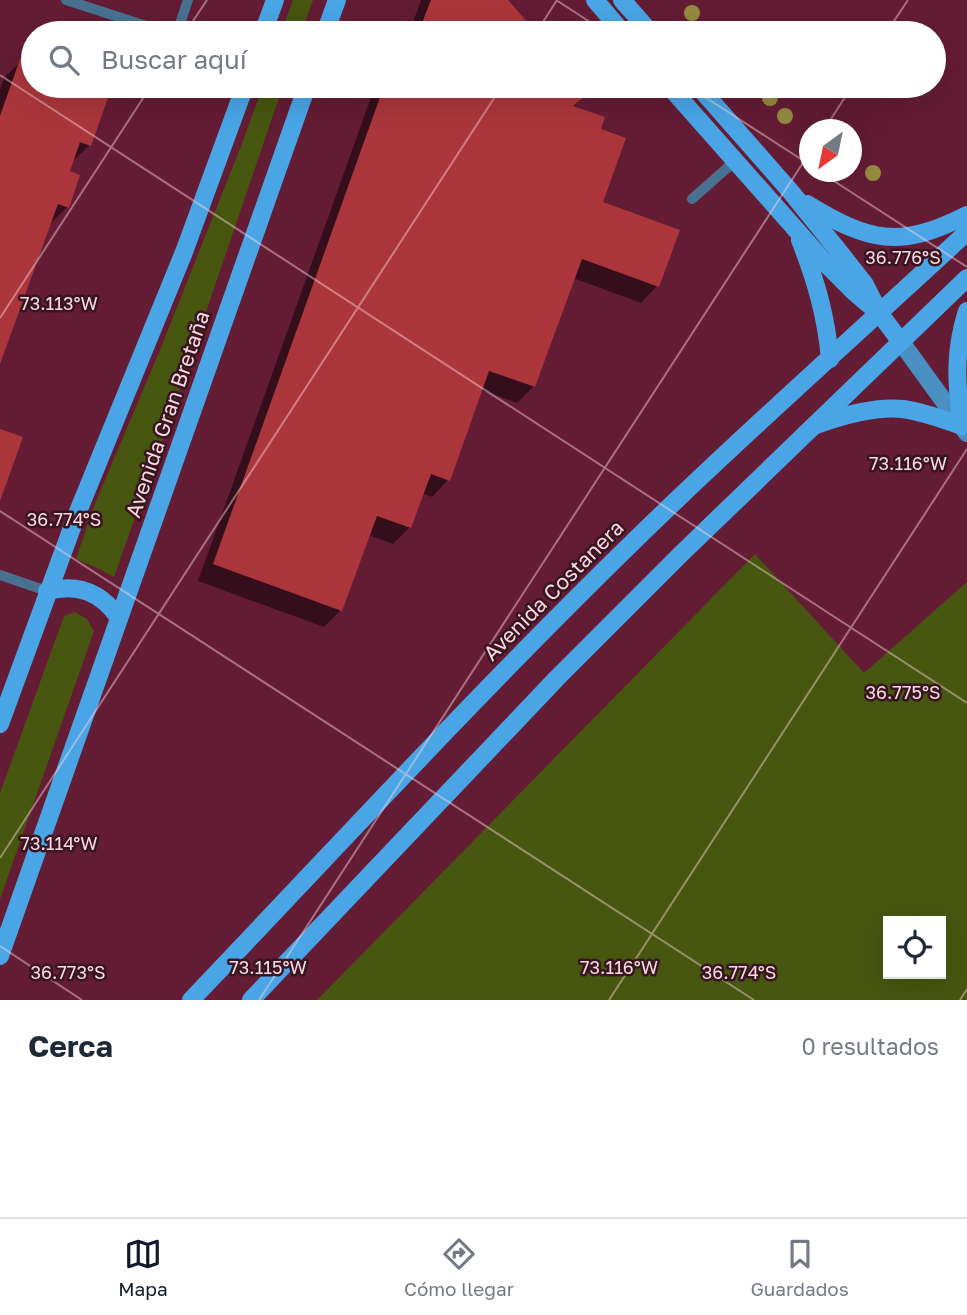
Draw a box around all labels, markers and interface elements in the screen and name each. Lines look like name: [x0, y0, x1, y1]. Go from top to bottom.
search box: [21, 21, 946, 98]
icon: search: [45, 41, 83, 79]
text: Buscar aquí: [101, 44, 247, 75]
north arrow: [799, 119, 862, 182]
text: 36.776°S: [865, 246, 941, 268]
text: 73.113°W: [20, 292, 98, 314]
street label: Avenida Gran Bretaña: [119, 307, 215, 521]
text: 73.116°W: [869, 452, 947, 474]
text: 36.774°S: [27, 508, 101, 530]
street label: Avenida Costanera: [477, 514, 629, 666]
text: 36.775°S: [866, 681, 940, 703]
text: 73.114°W: [20, 832, 98, 854]
map controls: [883, 916, 946, 979]
button: locate: [883, 916, 946, 979]
text: 73.115°W: [229, 956, 307, 978]
text: 73.116°W: [580, 956, 658, 978]
text: 36.773°S: [31, 961, 105, 983]
text: 36.774°S: [702, 961, 776, 983]
text: Cerca: [28, 1028, 113, 1064]
text: 0 resultados: [802, 1032, 939, 1060]
tab: Mapa: [118, 1235, 168, 1300]
tab: Cómo llegar: [404, 1235, 514, 1300]
tab: Guardados: [750, 1235, 849, 1300]

